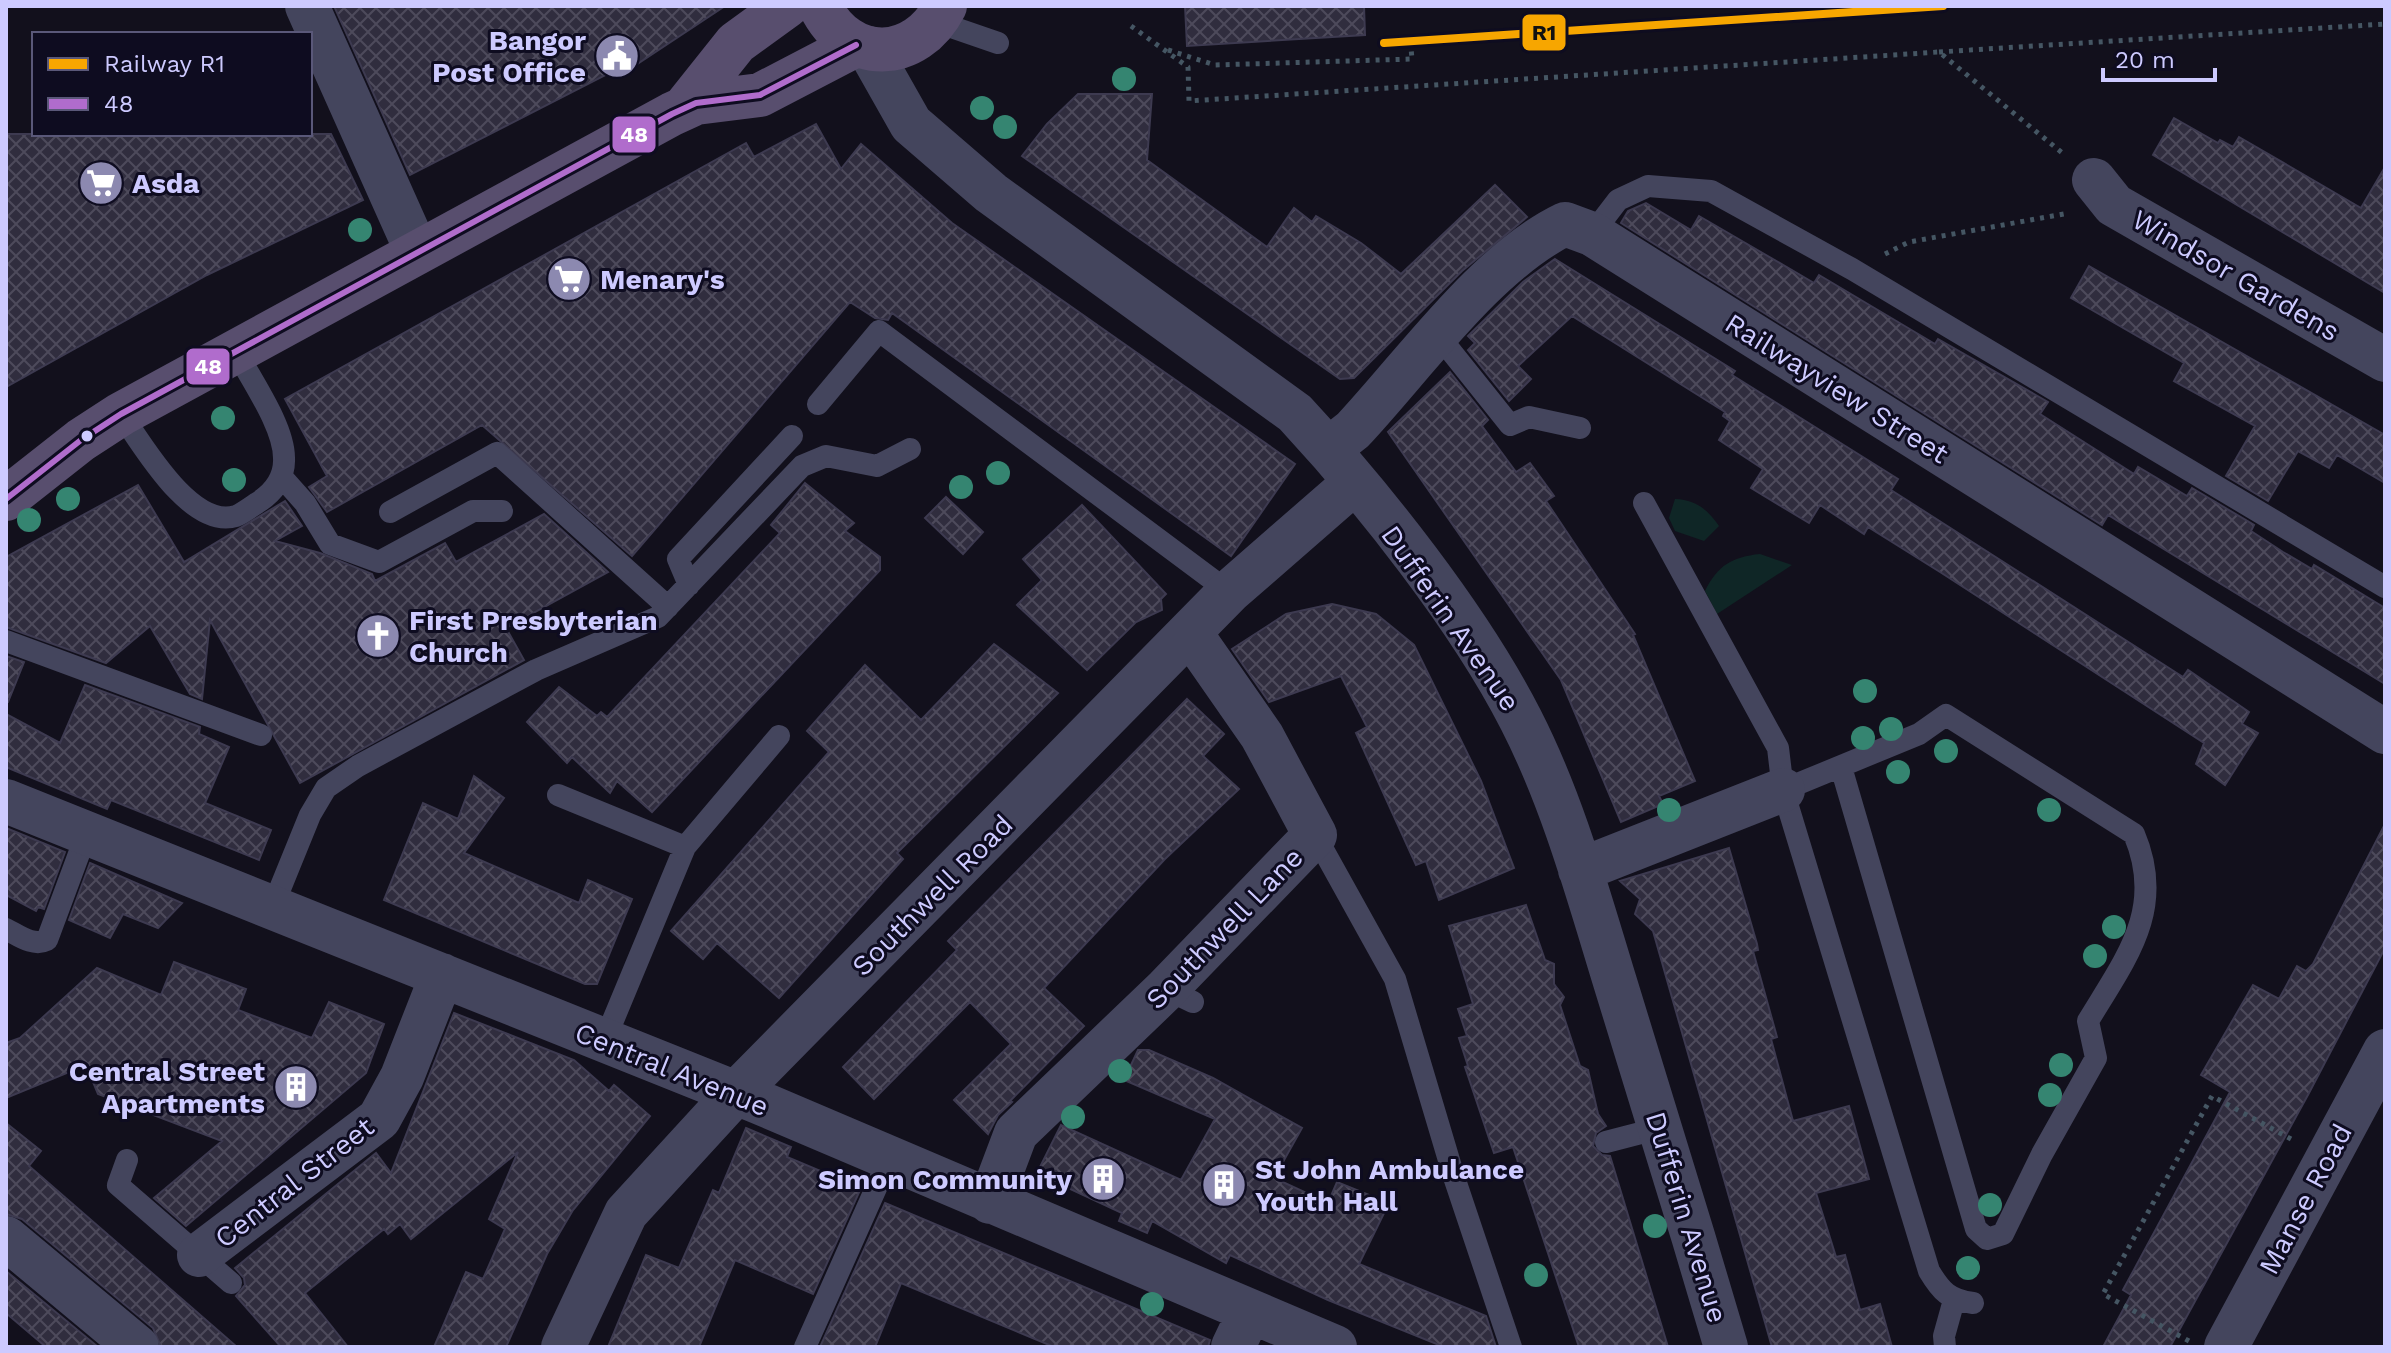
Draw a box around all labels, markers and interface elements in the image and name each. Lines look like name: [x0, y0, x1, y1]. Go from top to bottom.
line badge: R1: [1521, 13, 1567, 52]
text: R1: [1532, 20, 1556, 45]
place label: Bangor Post Office: [432, 24, 586, 89]
legend: [32, 32, 312, 136]
public building icon: Bangor Post Office: [593, 32, 641, 80]
scale bar: [2103, 32, 2215, 82]
text: 20 m: [2115, 46, 2175, 74]
text: Railway R1: [104, 50, 225, 78]
text: 48: [104, 90, 133, 118]
line badge: 48: [611, 115, 657, 154]
text: 48: [620, 122, 648, 147]
supermarket icon: Asda: [77, 159, 125, 207]
place label: Asda: [132, 167, 200, 200]
street label: Windsor Gardens: [2126, 203, 2345, 348]
supermarket icon: Menary's: [545, 255, 593, 303]
place label: Menary's: [600, 263, 725, 296]
street label: Railwayview Street: [1719, 306, 1955, 471]
line badge: 48: [185, 347, 231, 386]
text: 48: [194, 354, 222, 379]
unlabelled marker: [79, 428, 95, 444]
street label: Dufferin Avenue: [1374, 519, 1527, 717]
place label: First Presbyterian Church: [409, 604, 658, 669]
church icon: First Presbyterian Church: [354, 612, 402, 660]
street label: Southwell Road: [845, 808, 1020, 983]
street label: Southwell Lane: [1139, 841, 1310, 1016]
street label: Central Avenue: [570, 1016, 774, 1123]
place label: Central Street Apartments: [69, 1055, 265, 1120]
building icon: Central Street Apartments: [272, 1063, 320, 1111]
street label: Dufferin Avenue: [1639, 1108, 1734, 1327]
street label: Central Street: [208, 1110, 381, 1255]
street label: Manse Road: [2252, 1118, 2359, 1280]
place label: St John Ambulance Youth Hall: [1255, 1153, 1524, 1218]
building icon: Simon Community: [1079, 1155, 1127, 1203]
building icon: St John Ambulance Youth Hall: [1200, 1161, 1248, 1209]
place label: Simon Community: [818, 1163, 1072, 1196]

